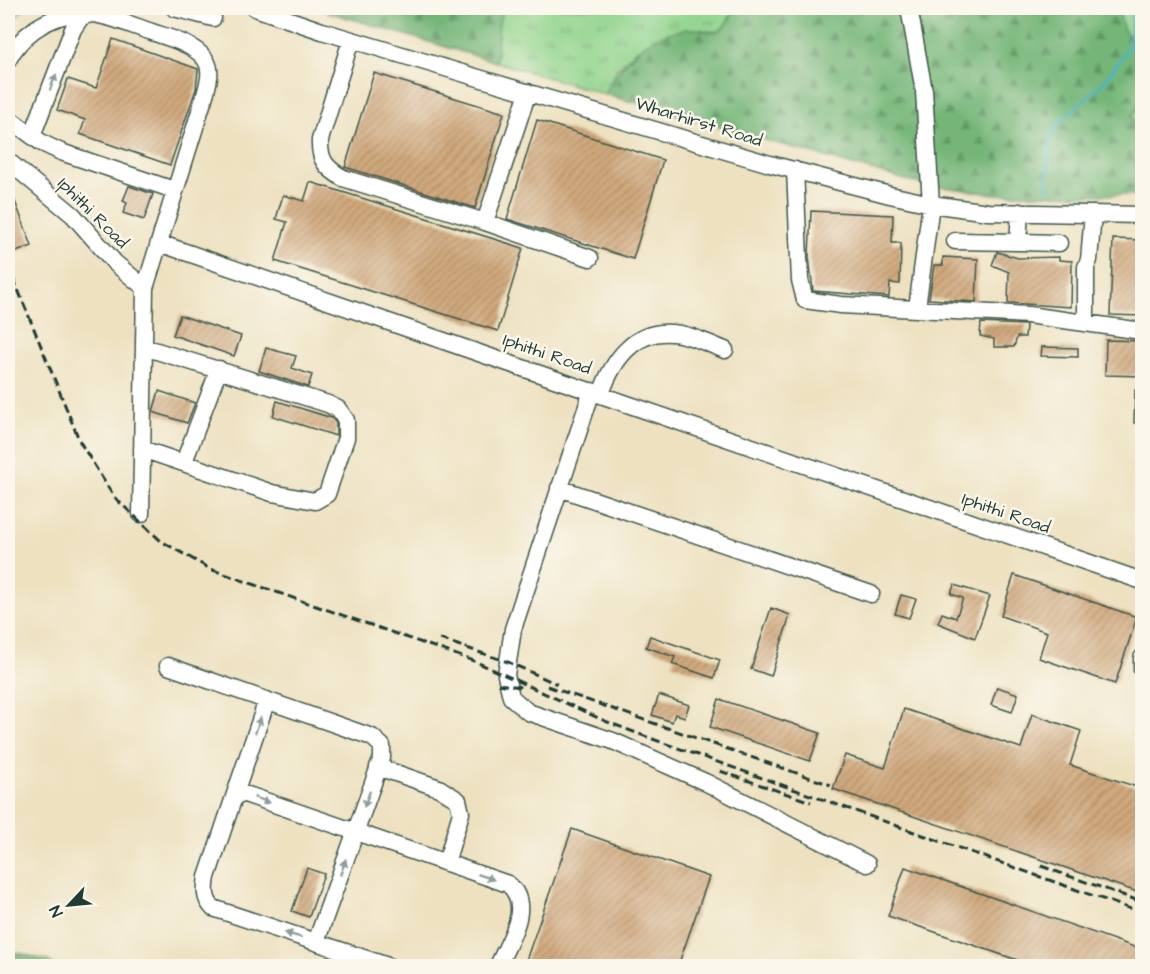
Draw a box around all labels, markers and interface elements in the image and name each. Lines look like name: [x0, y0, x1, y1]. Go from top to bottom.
one-way arrow: [48, 72, 58, 90]
street label: Wharhirst Road: [633, 91, 765, 153]
street label: Iphithi Road: [52, 172, 134, 254]
street label: Iphithi Road: [500, 327, 594, 381]
street label: Iphithi Road: [959, 486, 1053, 540]
one-way arrow: [253, 716, 263, 734]
one-way arrow: [361, 791, 371, 809]
one-way arrow: [253, 795, 271, 805]
one-way arrow: [338, 858, 348, 876]
one-way arrow: [477, 873, 495, 882]
north arrow: [39, 875, 99, 935]
text: N: [44, 902, 69, 920]
one-way arrow: [284, 929, 302, 939]

